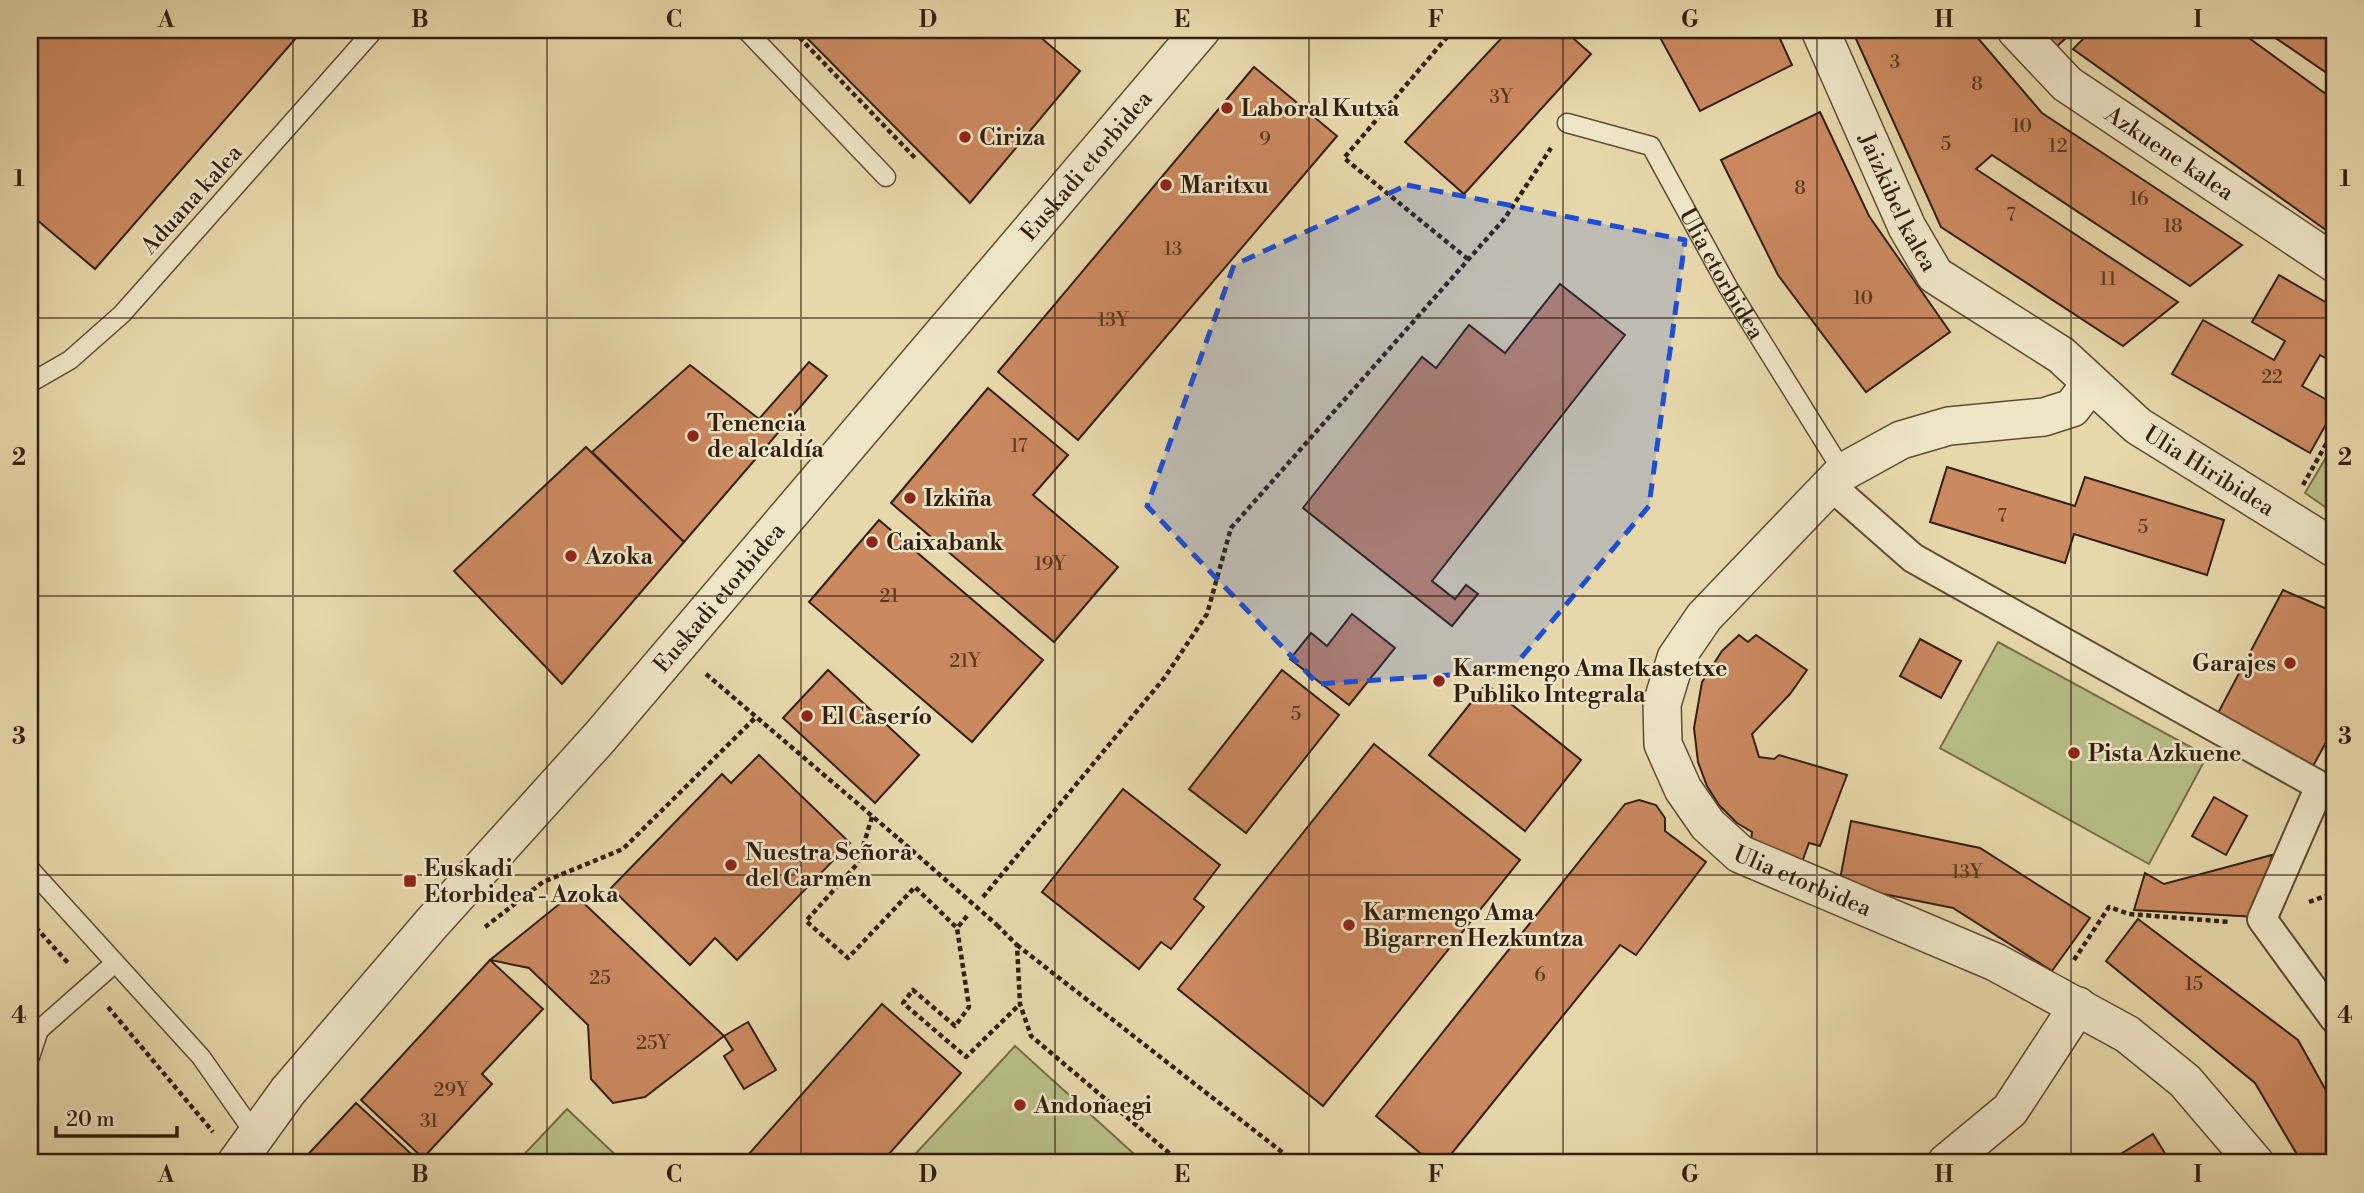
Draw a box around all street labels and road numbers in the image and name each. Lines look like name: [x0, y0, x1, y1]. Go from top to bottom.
street label: Euskadi etorbidea: [1015, 85, 1159, 247]
street label: Azkuene kalea: [2099, 100, 2239, 207]
street label: Jaizkibel kalea: [1852, 128, 1943, 277]
street label: Aduana kalea: [135, 139, 248, 261]
street label: Ulia etorbidea: [1673, 203, 1770, 345]
street label: Ulia Hiribidea: [2138, 420, 2280, 523]
street label: Euskadi etorbidea: [648, 517, 791, 679]
street label: Ulia etorbidea: [1729, 840, 1876, 923]

